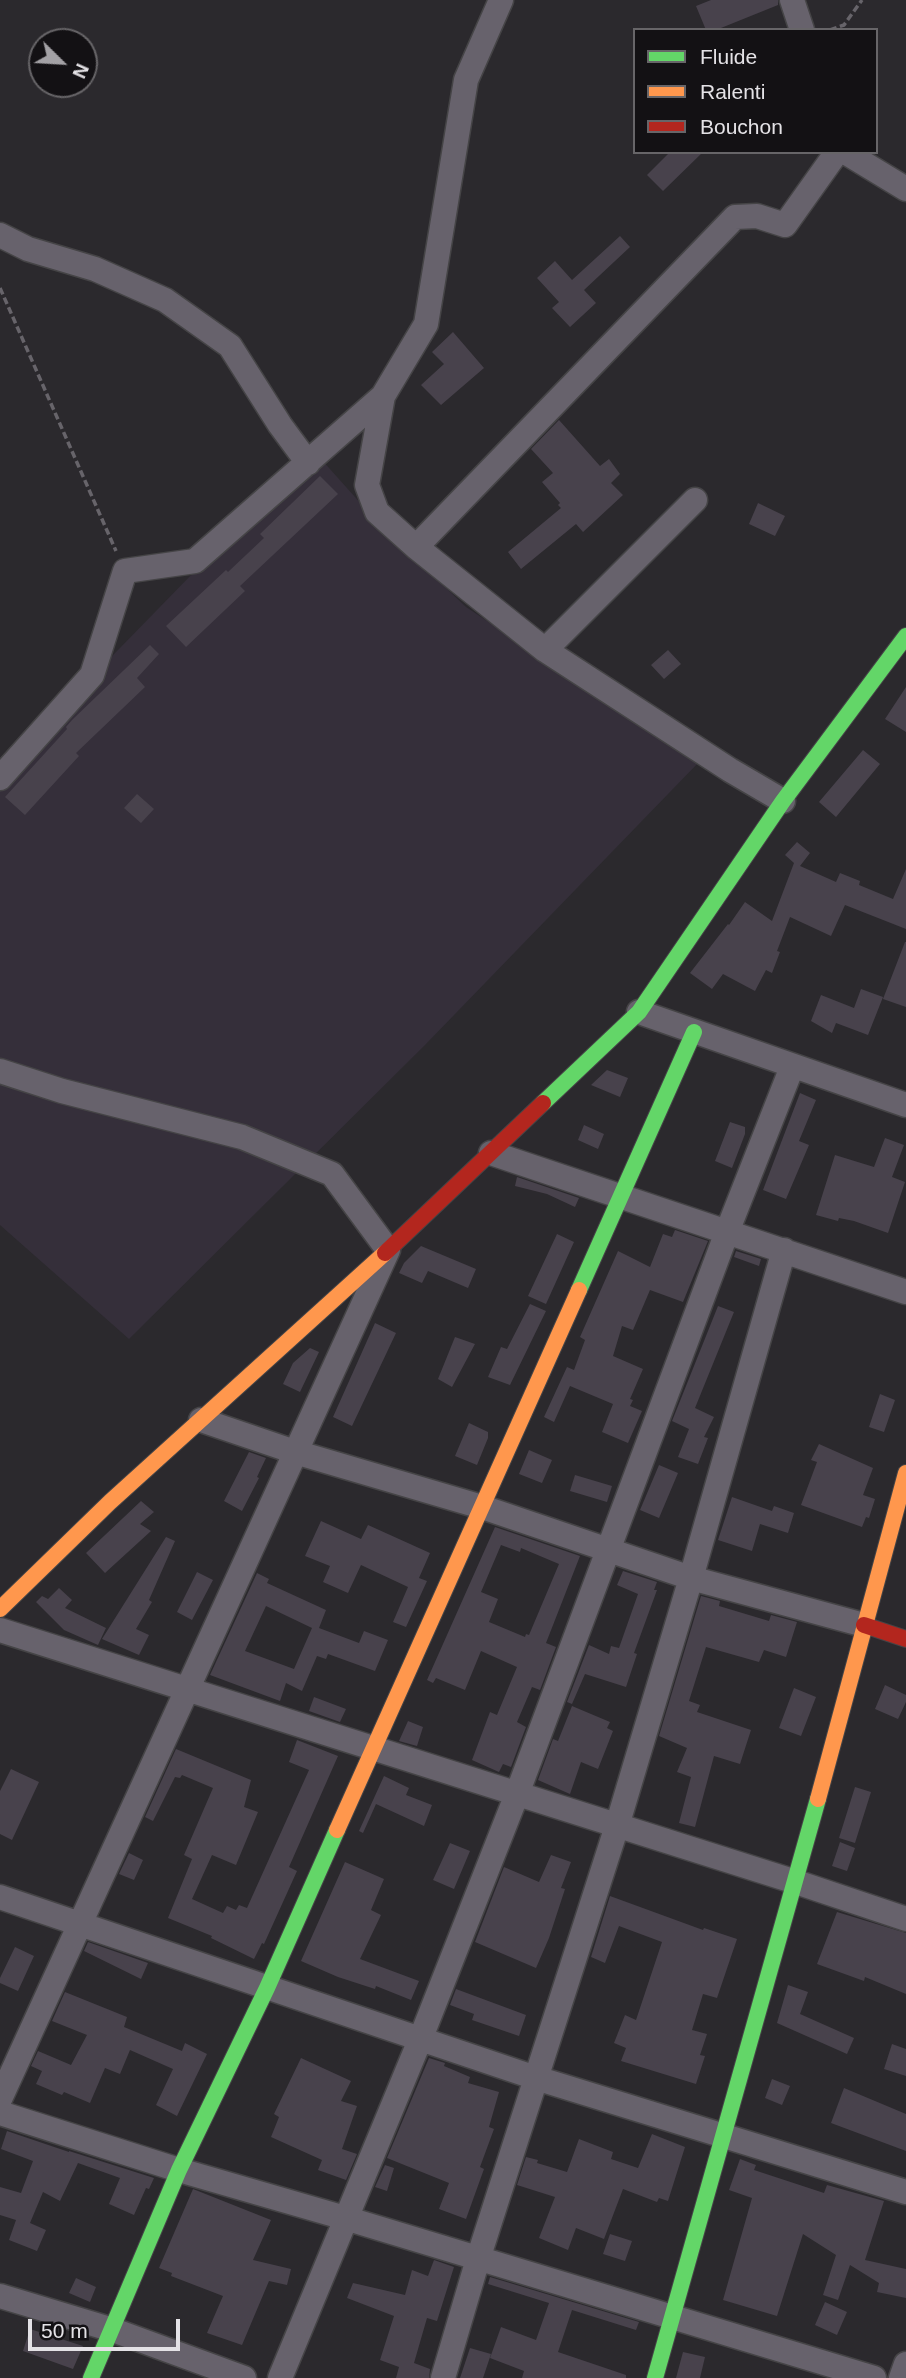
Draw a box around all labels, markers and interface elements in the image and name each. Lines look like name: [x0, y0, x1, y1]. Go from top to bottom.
north arrow: [28, 28, 98, 98]
legend: [633, 28, 878, 154]
text: Fluide: [700, 45, 757, 68]
text: N: [68, 60, 93, 81]
text: Ralenti: [700, 80, 765, 103]
text: Bouchon: [700, 115, 783, 138]
scale bar: [32, 2304, 184, 2348]
text: 50 m: [41, 2319, 88, 2342]

